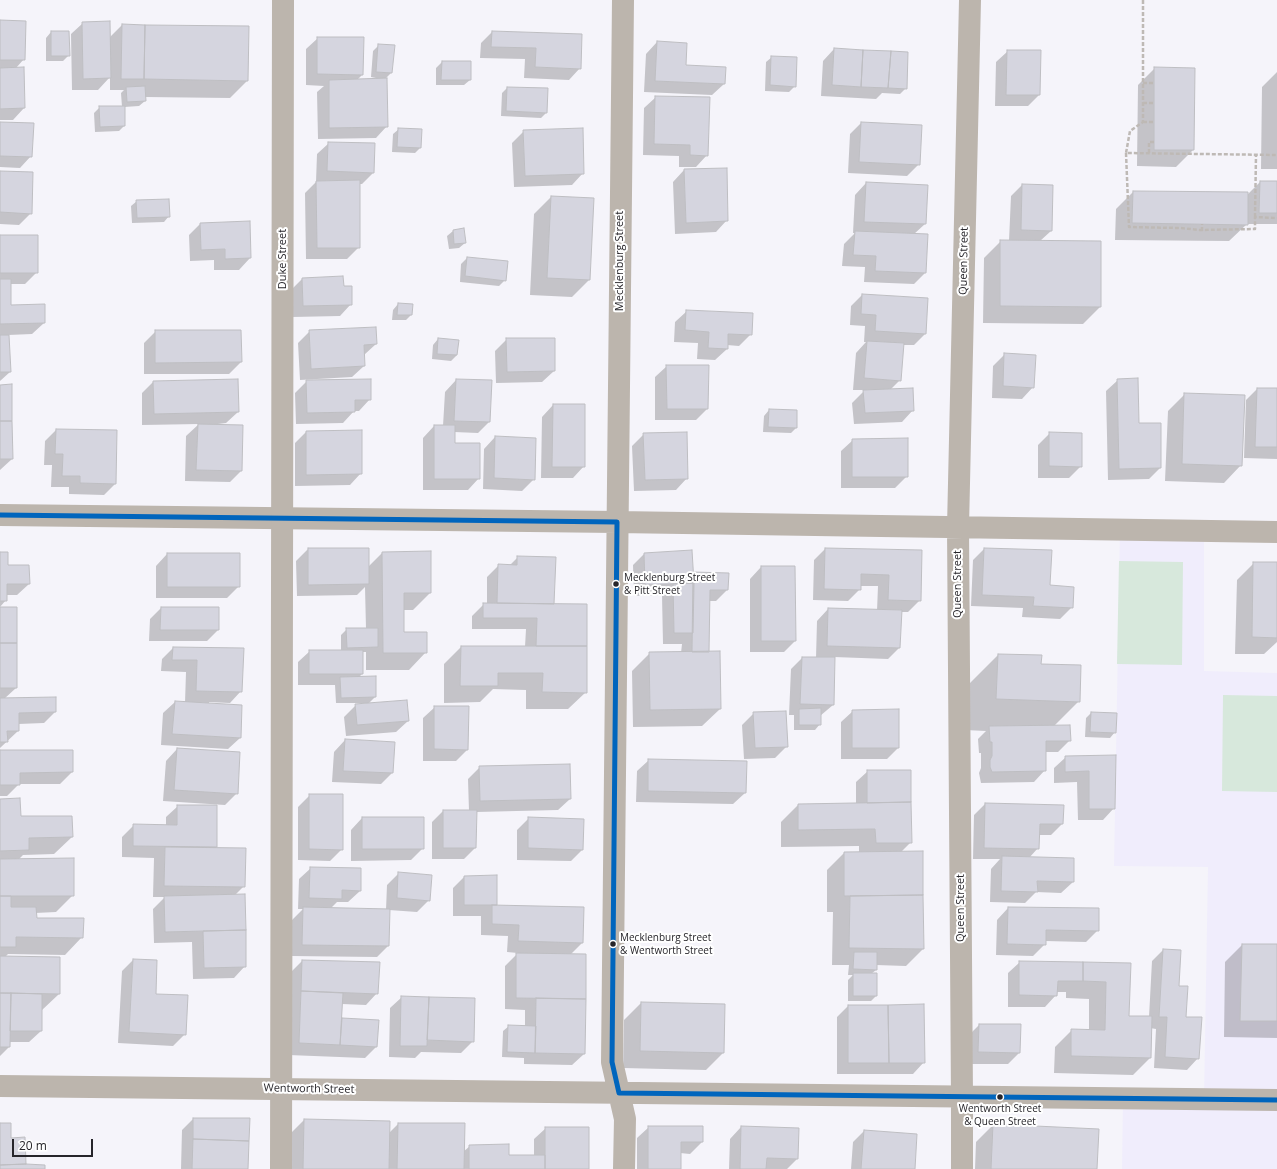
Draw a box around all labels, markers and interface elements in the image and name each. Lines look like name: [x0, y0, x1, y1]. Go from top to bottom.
street label: Mecklenburg Street: [613, 211, 627, 311]
street label: Queen Street: [957, 227, 971, 295]
street label: Duke Street: [276, 229, 290, 289]
street label: Queen Street: [951, 550, 965, 618]
place label: Mecklenburg Street & Pitt Street: [624, 572, 715, 596]
marker: Mecklenburg Street & Pitt Street: [611, 579, 621, 589]
street label: Queen Street: [954, 874, 968, 942]
place label: Mecklenburg Street & Wentworth Street: [620, 932, 713, 956]
marker: Mecklenburg Street & Wentworth Street: [608, 939, 618, 949]
street label: Wentworth Street: [263, 1082, 355, 1096]
marker: Wentworth Street & Queen Street: [995, 1092, 1005, 1102]
place label: Wentworth Street & Queen Street: [959, 1103, 1041, 1126]
scale bar: [14, 1131, 95, 1157]
text: 20 m: [19, 1137, 47, 1154]

